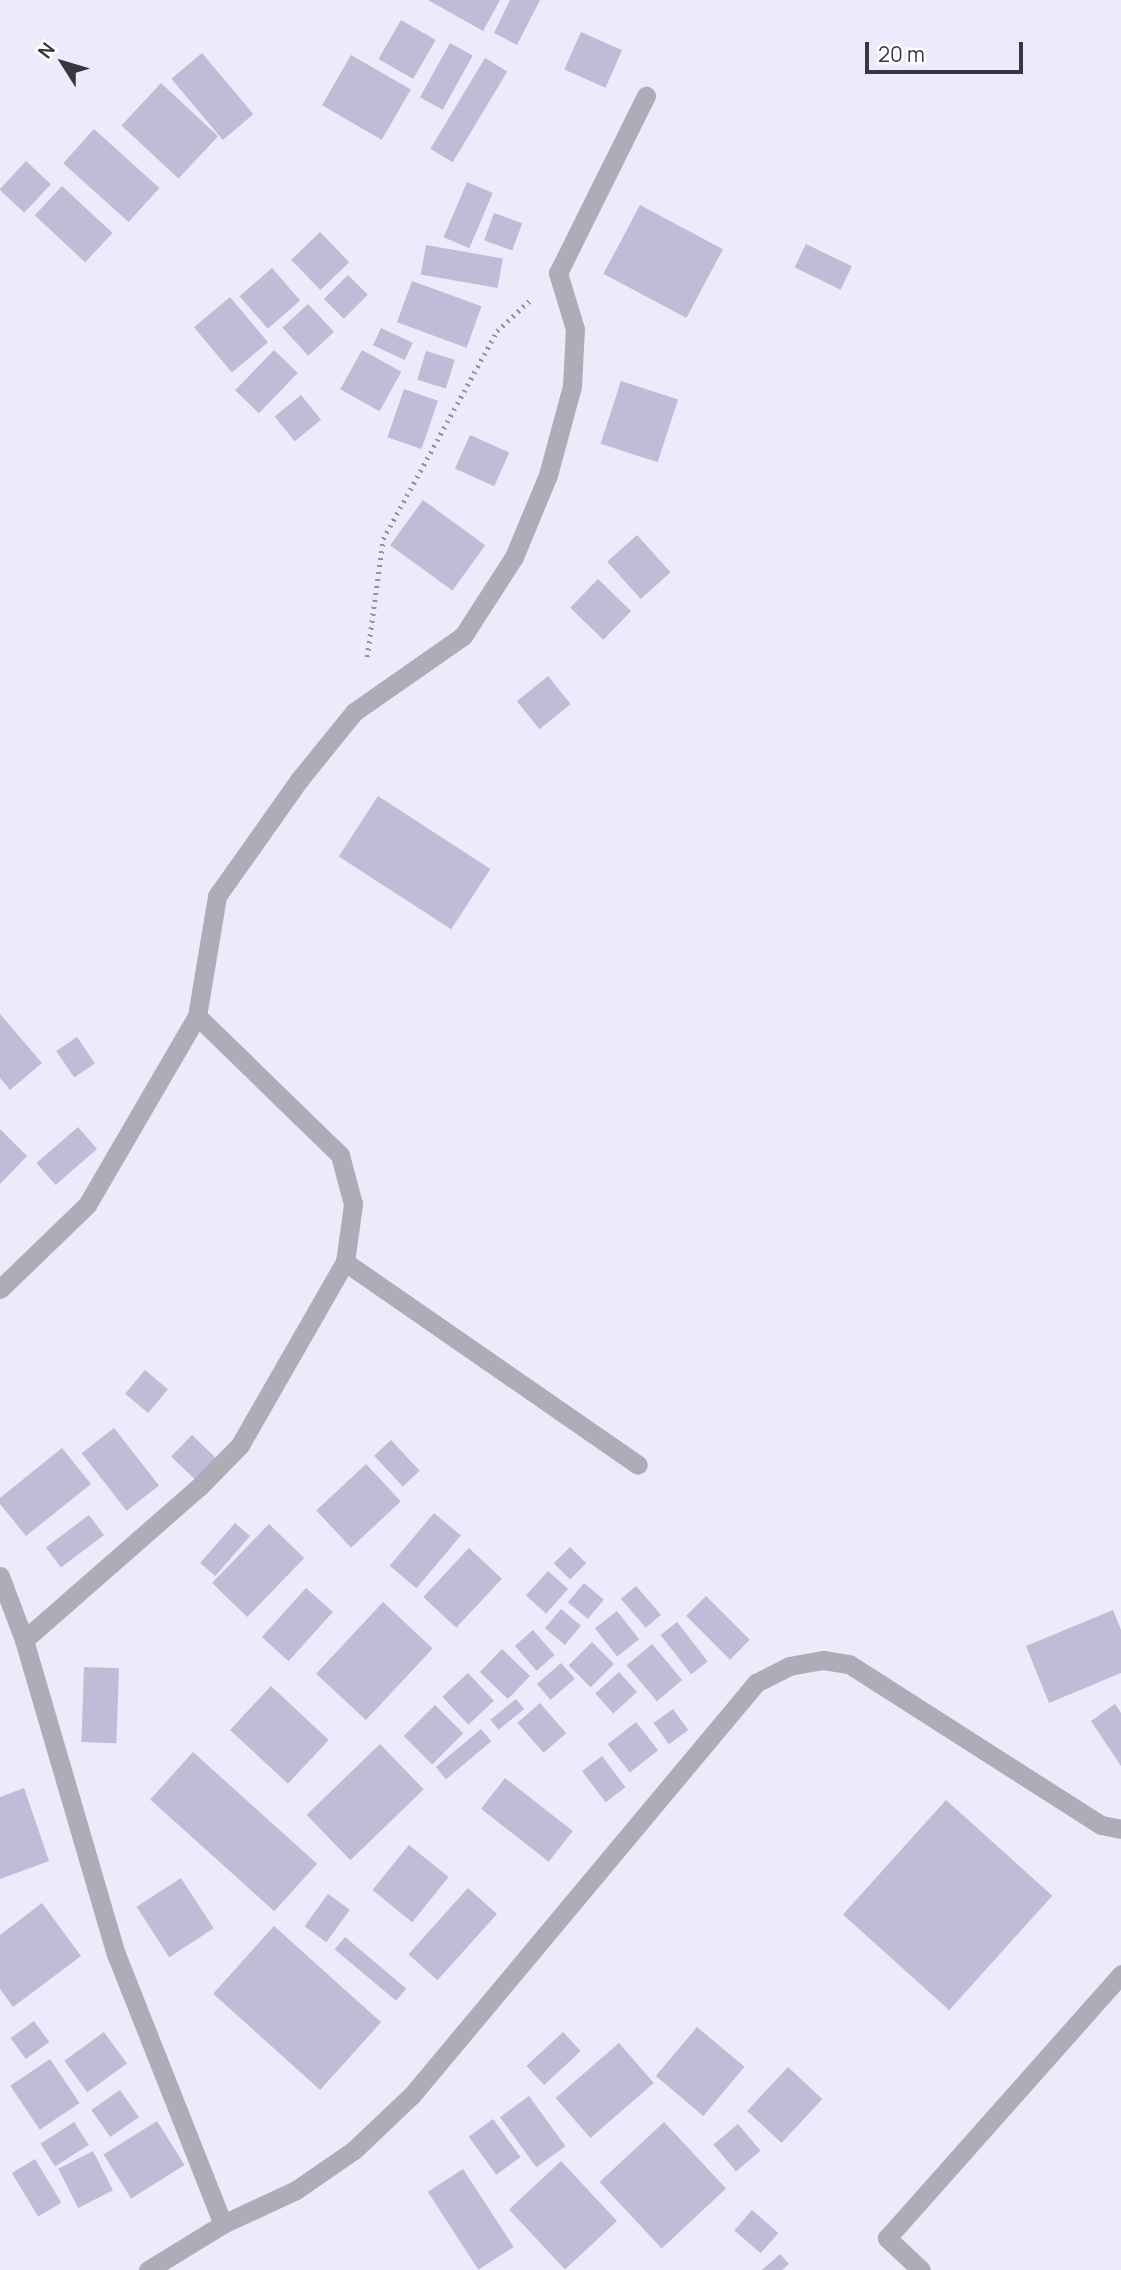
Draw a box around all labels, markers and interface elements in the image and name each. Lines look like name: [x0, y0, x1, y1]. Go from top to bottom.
north arrow: [28, 28, 98, 98]
scale bar: [869, 28, 1026, 72]
text: N: [32, 37, 61, 64]
text: 20 m: [878, 40, 925, 68]

